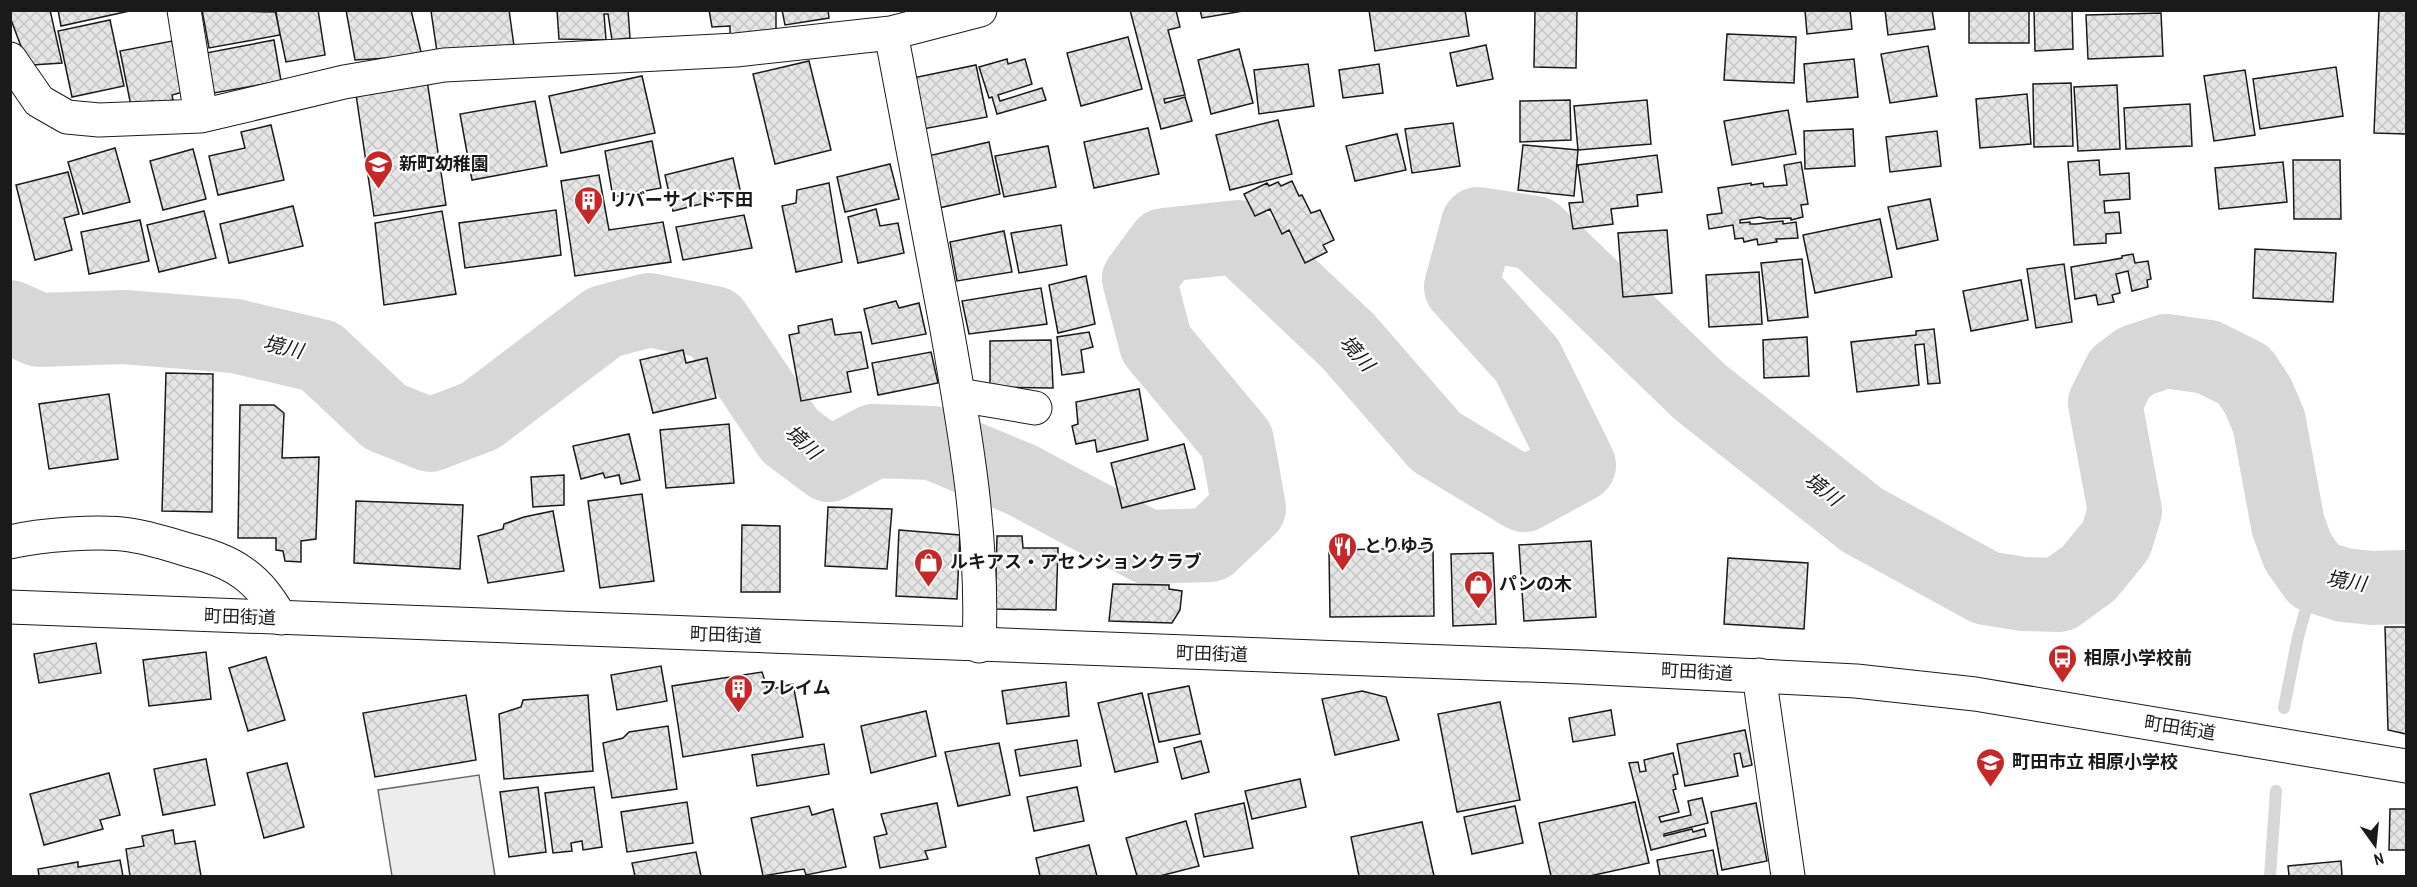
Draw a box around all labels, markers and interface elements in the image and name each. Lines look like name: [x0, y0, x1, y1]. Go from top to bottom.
school or university icon: 新町幼稚園: [362, 148, 394, 190]
place label: 新町幼稚園: [399, 151, 489, 176]
building icon: リバーサイド下田: [572, 184, 604, 226]
place label: リバーサイド下田: [609, 187, 753, 212]
water label: 境川: [261, 329, 308, 365]
water label: 境川: [1334, 329, 1382, 378]
water label: 境川: [779, 418, 829, 466]
water label: 境川: [1799, 466, 1849, 513]
restaurant icon: とりゆう: [1327, 530, 1359, 572]
place label: とりゆう: [1364, 533, 1436, 558]
shop icon: ルキアス・アセンションクラブ: [913, 546, 945, 588]
place label: ルキアス・アセンションクラブ: [950, 549, 1202, 574]
water label: 境川: [2324, 564, 2370, 597]
shop icon: パンの木: [1462, 568, 1494, 610]
place label: パンの木: [1499, 571, 1572, 596]
street label: 町田街道: [204, 603, 276, 630]
street label: 町田街道: [690, 621, 762, 648]
street label: 町田街道: [1176, 640, 1248, 667]
bus stop icon: 相原小学校前: [2047, 642, 2079, 684]
place label: 相原小学校前: [2084, 645, 2192, 670]
street label: 町田街道: [1660, 657, 1734, 686]
building icon: フレイム: [722, 672, 754, 714]
place label: フレイム: [759, 675, 831, 700]
street label: 町田街道: [2143, 710, 2218, 745]
school or university icon: 町田市立 相原小学校: [1975, 746, 2007, 788]
place label: 町田市立 相原小学校: [2012, 749, 2178, 774]
north arrow: [2345, 815, 2405, 875]
text: N: [2371, 848, 2386, 871]

